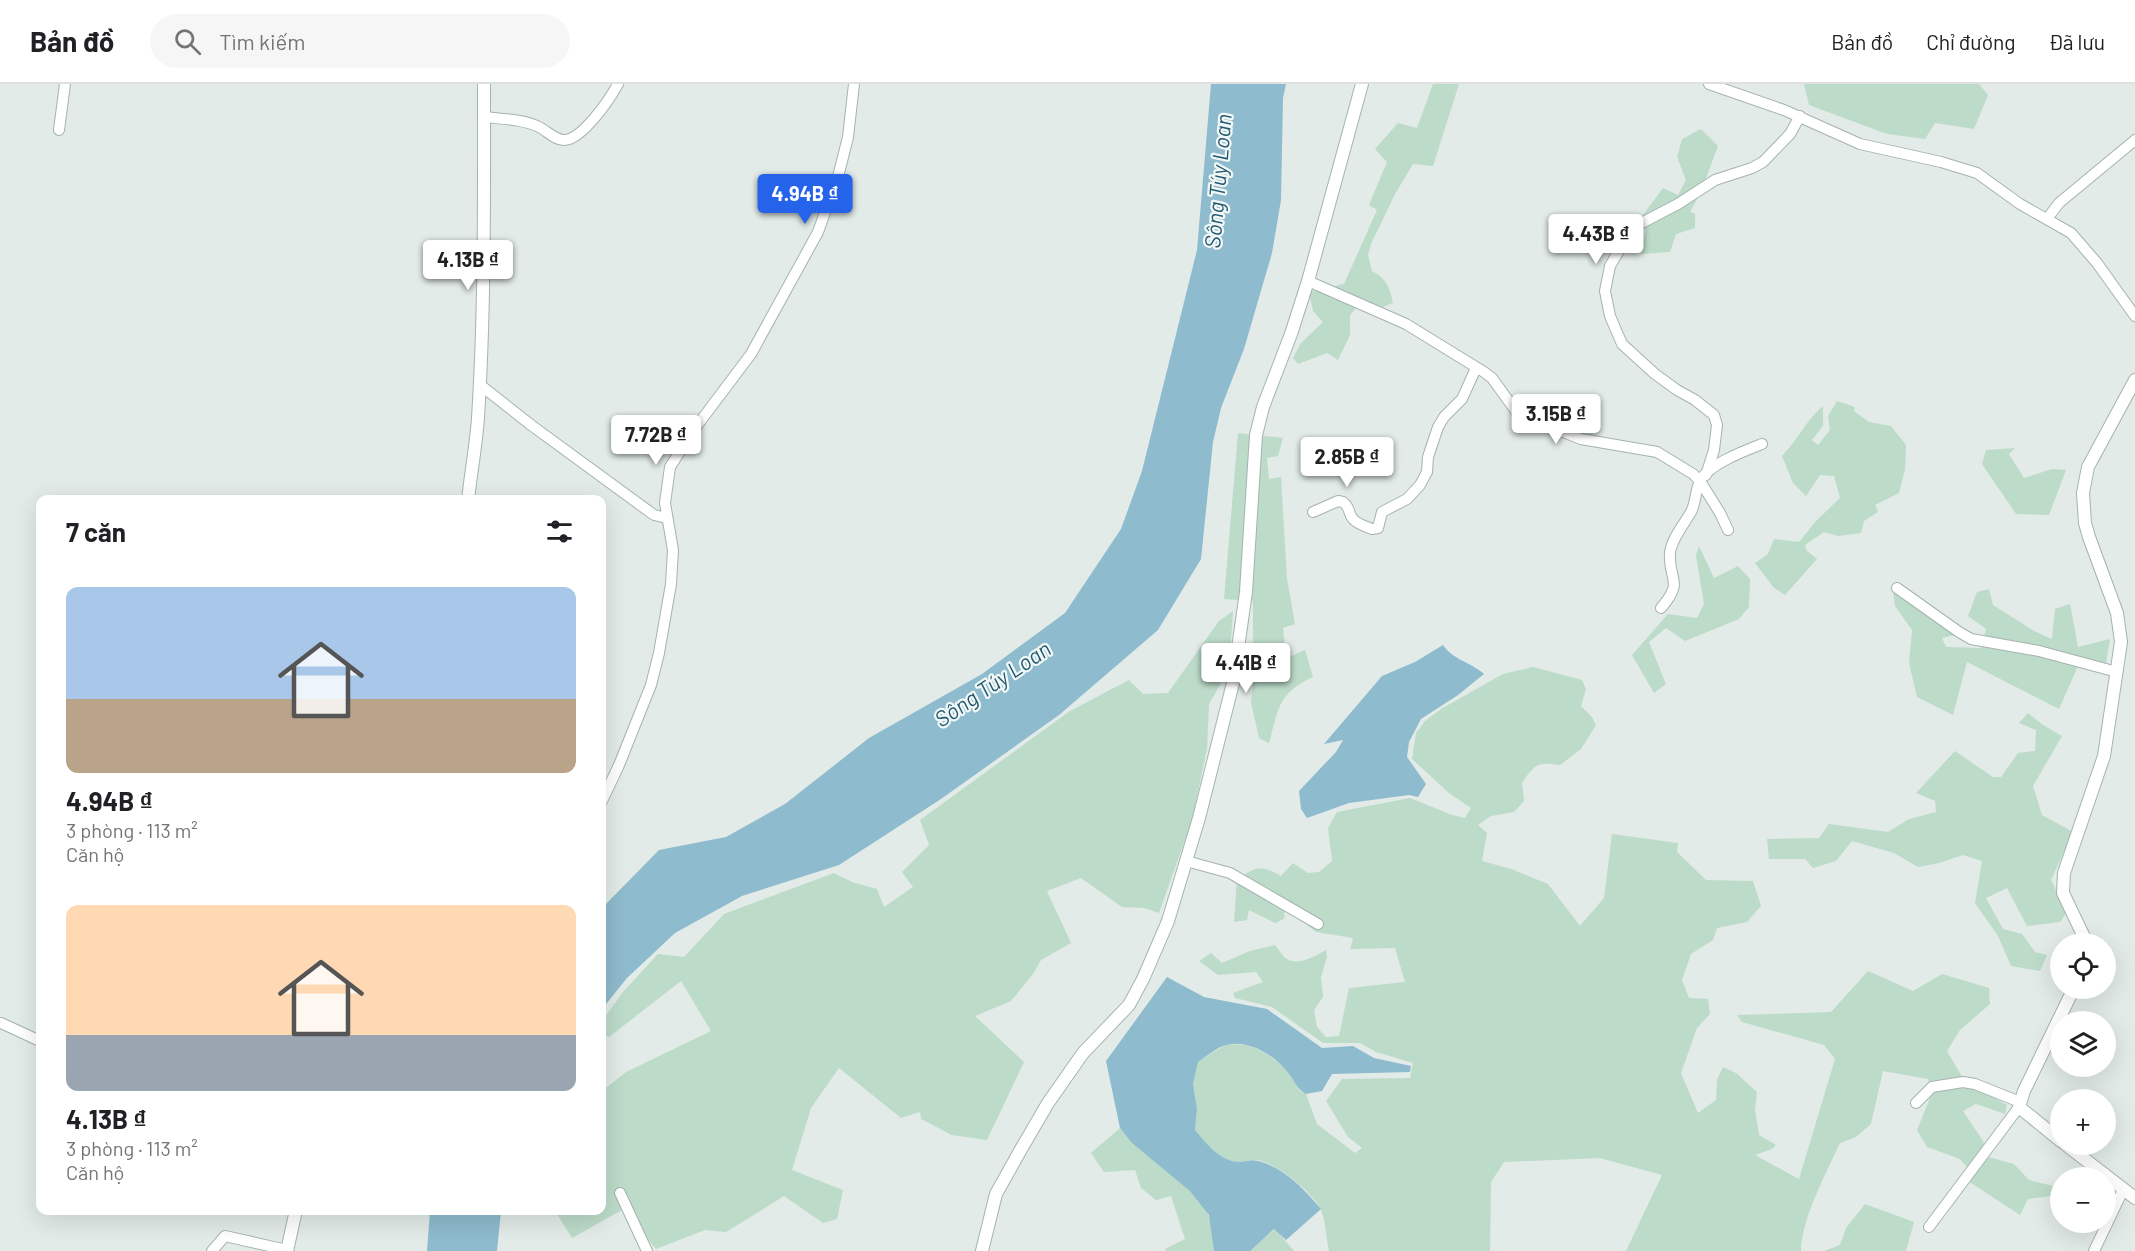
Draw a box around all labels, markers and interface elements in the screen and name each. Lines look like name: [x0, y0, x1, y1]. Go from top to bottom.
search box: [150, 14, 570, 68]
text: Bản đồ: [30, 24, 114, 58]
icon: search: [171, 25, 204, 58]
text: Tìm kiếm: [219, 28, 306, 54]
text: Bản đồ: [1831, 29, 1893, 54]
text: Chỉ đường: [1926, 29, 2015, 54]
text: Đã lưu: [2048, 29, 2105, 54]
water label: Sông Túy Loan: [1198, 113, 1236, 249]
pin: 4.94B ₫: [750, 174, 860, 225]
text: 4.94B ₫: [772, 181, 838, 205]
pin: 4.43B ₫: [1541, 214, 1651, 265]
text: 4.43B ₫: [1562, 221, 1630, 245]
pin: 4.13B ₫: [413, 240, 523, 291]
text: 4.13B ₫: [437, 247, 499, 271]
pin: 3.15B ₫: [1501, 394, 1611, 445]
text: 3.15B ₫: [1526, 401, 1586, 425]
pin: 7.72B ₫: [601, 415, 711, 466]
text: 7.72B ₫: [625, 422, 687, 446]
pin: 2.85B ₫: [1292, 437, 1402, 488]
text: 2.85B ₫: [1315, 444, 1379, 468]
icon: filters: [543, 515, 576, 548]
text: 7 căn: [66, 516, 126, 547]
icon: home: [267, 626, 375, 734]
water label: Sông Túy Loan: [929, 635, 1055, 731]
pin: 4.41B ₫: [1191, 643, 1301, 694]
text: 4.41B ₫: [1215, 650, 1277, 674]
text: 4.94B ₫: [66, 785, 153, 816]
text: 3 phòng · 113 m²: [66, 818, 198, 842]
text: Căn hộ: [66, 842, 124, 866]
map controls: [2050, 933, 2116, 1233]
button: locate: [2050, 933, 2116, 999]
icon: home: [267, 944, 375, 1052]
button: layers: [2050, 1011, 2116, 1077]
button: +: [2050, 1089, 2116, 1155]
text: 4.13B ₫: [66, 1103, 147, 1134]
text: 3 phòng · 113 m²: [66, 1136, 198, 1160]
text: Căn hộ: [66, 1160, 124, 1184]
button: −: [2050, 1167, 2116, 1233]

